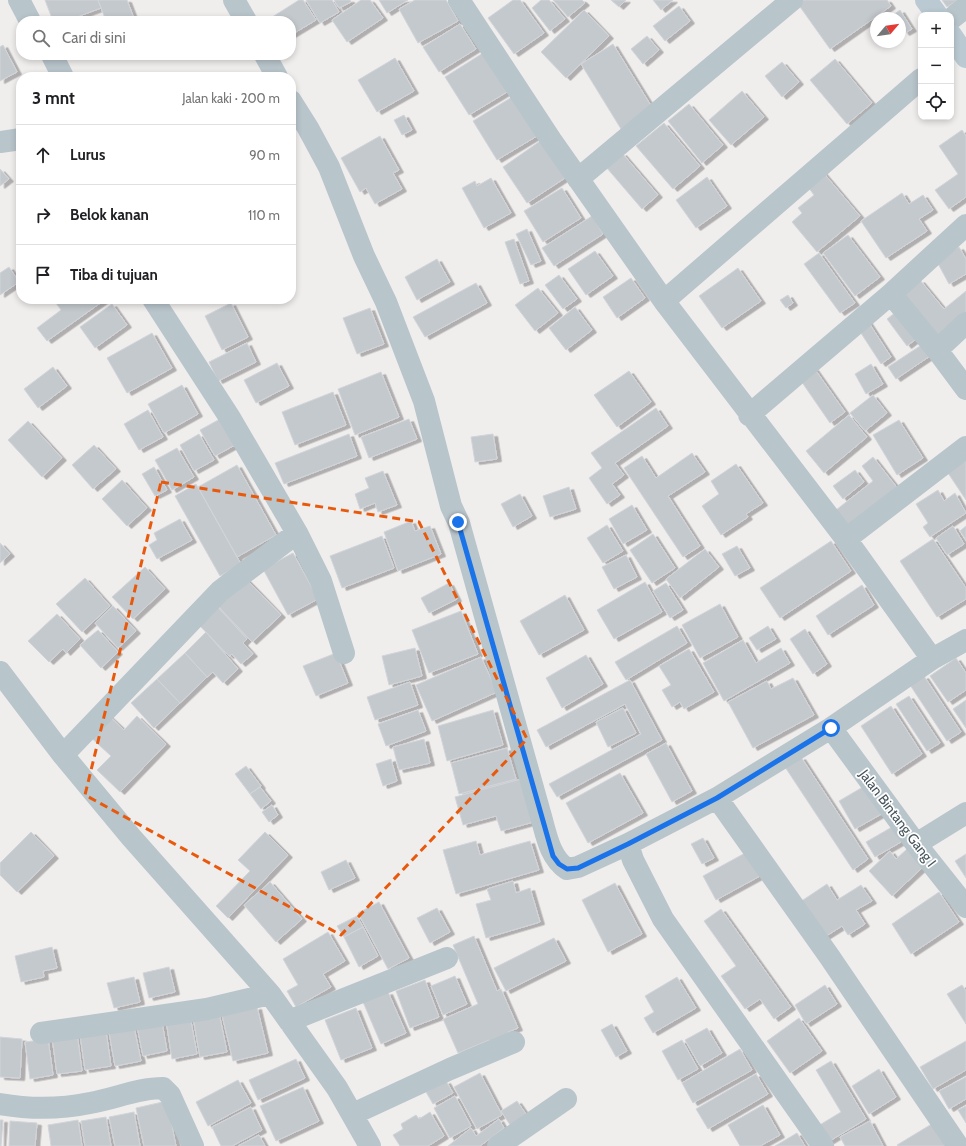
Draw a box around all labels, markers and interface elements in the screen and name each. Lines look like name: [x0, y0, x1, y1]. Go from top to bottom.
north arrow: [870, 12, 906, 48]
map controls: [918, 12, 954, 120]
button: +: [918, 12, 954, 48]
search box: [16, 16, 296, 60]
icon: search: [30, 27, 52, 49]
text: Cari di sini: [62, 29, 126, 47]
button: −: [918, 48, 954, 84]
button: locate: [918, 84, 954, 120]
text: 3 mnt: [32, 88, 75, 108]
text: Jalan kaki · 200 m: [182, 90, 280, 106]
icon: ahead: [32, 144, 54, 166]
text: Lurus: [70, 146, 105, 164]
text: 90 m: [249, 147, 280, 163]
icon: right: [32, 204, 54, 226]
text: Belok kanan: [70, 206, 149, 224]
text: 110 m: [248, 207, 280, 223]
icon: arrive: [32, 264, 54, 286]
text: Tiba di tujuan: [70, 266, 158, 284]
route end: [449, 513, 467, 531]
route start: [822, 719, 840, 737]
street label: Jalan Bintang Gang I: [855, 765, 940, 870]

